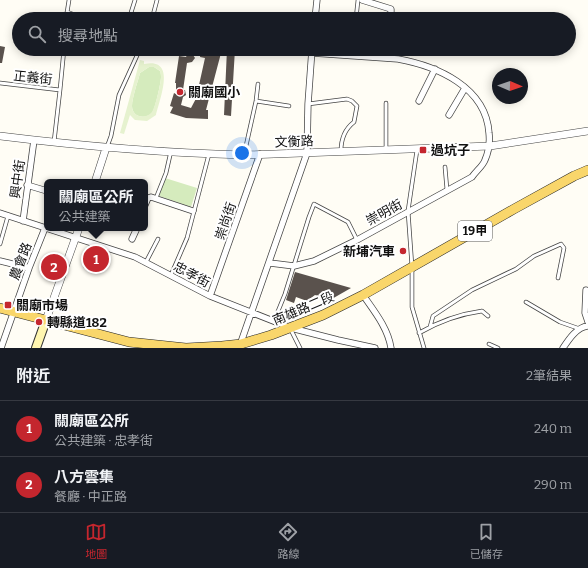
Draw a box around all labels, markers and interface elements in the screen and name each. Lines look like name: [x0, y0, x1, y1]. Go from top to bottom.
search box: [12, 12, 576, 56]
icon: search: [26, 23, 48, 45]
text: 搜尋地點: [58, 27, 118, 45]
street label: 正義街: [13, 68, 53, 87]
north arrow: [492, 68, 528, 104]
place label: 關廟國小: [188, 85, 241, 100]
marker: 關廟國小: [175, 87, 185, 97]
street label: 文衡路: [274, 133, 314, 150]
your location: [232, 143, 252, 163]
place label: 過坑子: [431, 143, 470, 158]
marker: 過坑子: [418, 145, 428, 155]
street label: 興中街: [7, 159, 28, 199]
popup: [44, 179, 148, 231]
text: 關廟區公所: [58, 188, 134, 206]
street label: 崇明街: [364, 196, 405, 228]
street label: 崇尚街: [212, 200, 239, 242]
text: 公共建築: [58, 209, 111, 224]
road number: 19甲: [458, 221, 492, 241]
street label: 農會路: [6, 240, 34, 282]
pin: 1: [83, 244, 109, 274]
place label: 新埔汽車: [343, 244, 395, 259]
marker: 新埔汽車: [398, 246, 408, 256]
pin: 2: [41, 252, 67, 282]
street label: 忠孝街: [171, 259, 213, 290]
street label: 南雄路二段: [270, 289, 336, 328]
place label: 關廟市場: [16, 298, 68, 313]
marker: 關廟市場: [3, 300, 13, 310]
place label: 轉縣道182: [47, 315, 107, 330]
marker: 轉縣道182: [34, 317, 44, 327]
text: 附近: [16, 366, 50, 387]
text: 2筆結果: [526, 368, 572, 383]
text: 關廟區公所: [54, 412, 129, 430]
text: 1: [26, 421, 32, 436]
text: 240 m: [534, 421, 572, 436]
text: 公共建築 · 忠孝街: [54, 433, 153, 448]
text: 八方雲集: [54, 468, 114, 486]
text: 2: [25, 477, 33, 492]
text: 290 m: [534, 477, 572, 492]
text: 餐廳 · 中正路: [54, 489, 127, 504]
tab: 地圖: [85, 521, 107, 561]
tab: 路線: [277, 521, 299, 561]
tab: 已儲存: [470, 521, 503, 561]

